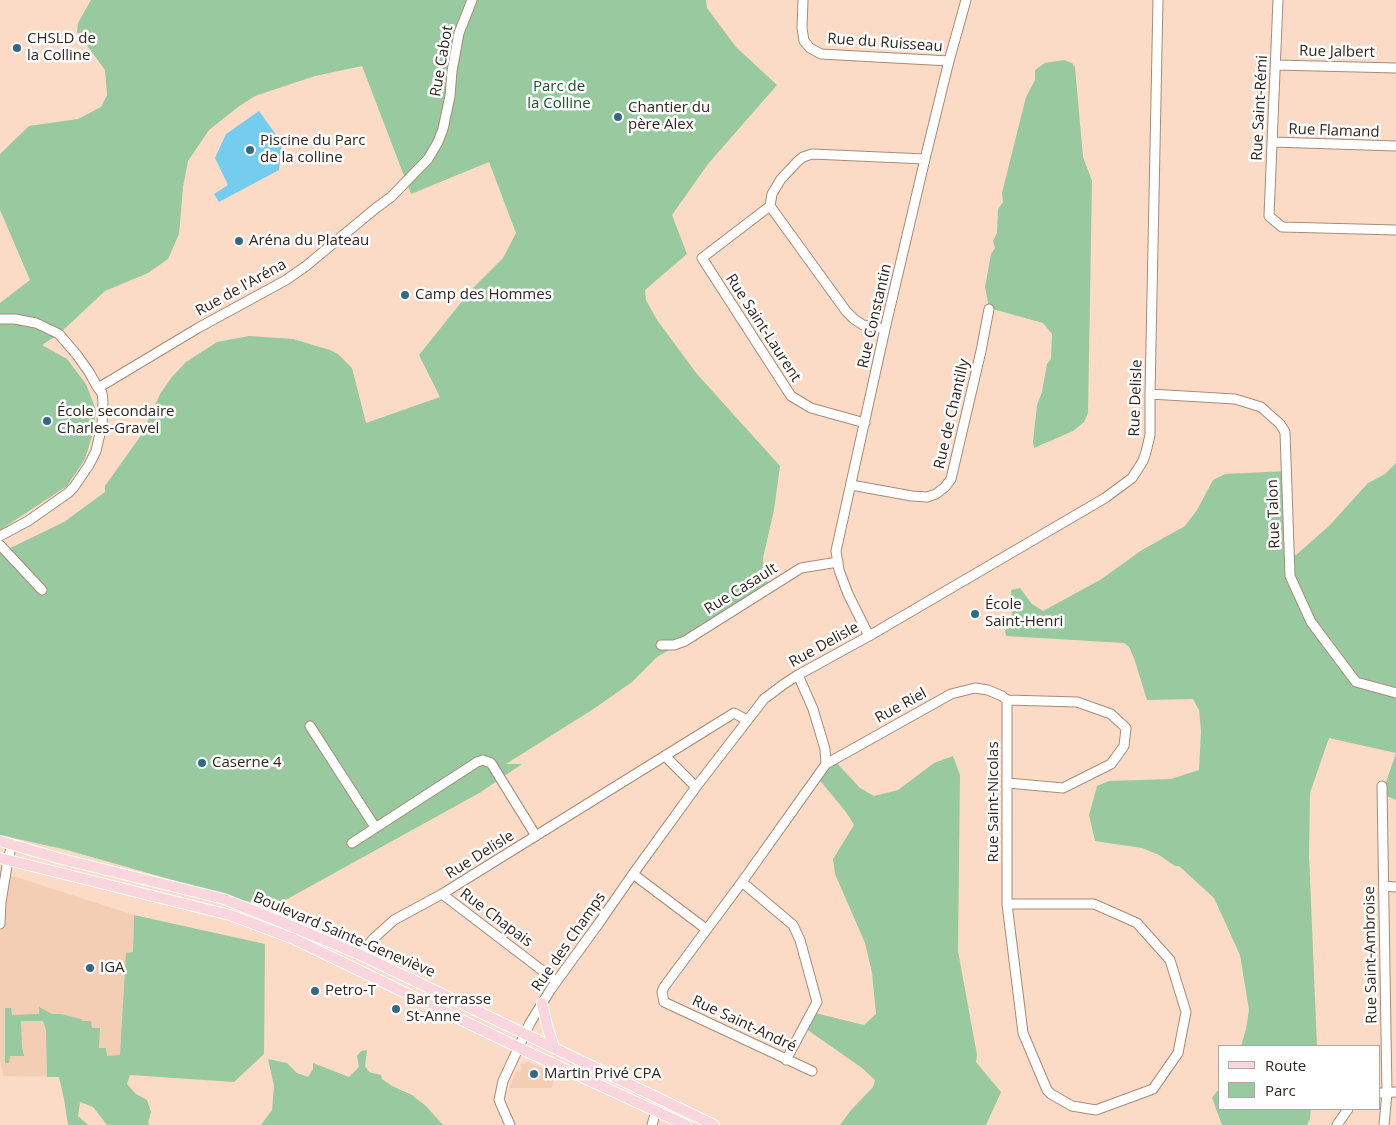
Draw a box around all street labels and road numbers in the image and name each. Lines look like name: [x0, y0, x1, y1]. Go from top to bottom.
street label: Rue Cabot: [427, 24, 457, 98]
street label: Rue du Ruisseau: [827, 30, 943, 56]
street label: Rue Jalbert: [1299, 42, 1375, 62]
street label: Rue Saint-Rémi: [1248, 55, 1272, 161]
street label: Rue Flamand: [1288, 120, 1380, 142]
street label: Rue de l'Aréna: [193, 256, 289, 320]
street label: Rue Constantin: [854, 262, 896, 370]
street label: Rue Saint-Laurent: [721, 271, 805, 385]
street label: Rue de Chantilly: [931, 357, 973, 471]
street label: Rue Delisle: [1126, 359, 1146, 437]
street label: Rue Talon: [1264, 479, 1284, 549]
street label: Rue Casault: [701, 560, 781, 618]
street label: Rue Delisle: [786, 618, 862, 672]
street label: Rue Riel: [872, 685, 930, 727]
street label: Rue Saint-Nicolas: [985, 741, 1003, 863]
street label: Rue Delisle: [443, 827, 517, 883]
street label: Rue Chapais: [456, 885, 536, 951]
street label: Rue Saint-Ambroise: [1361, 886, 1381, 1024]
street label: Boulevard Sainte-Geneviève: [250, 888, 438, 982]
street label: Rue des Champs: [528, 889, 610, 995]
street label: Rue Saint-André: [689, 992, 799, 1056]

